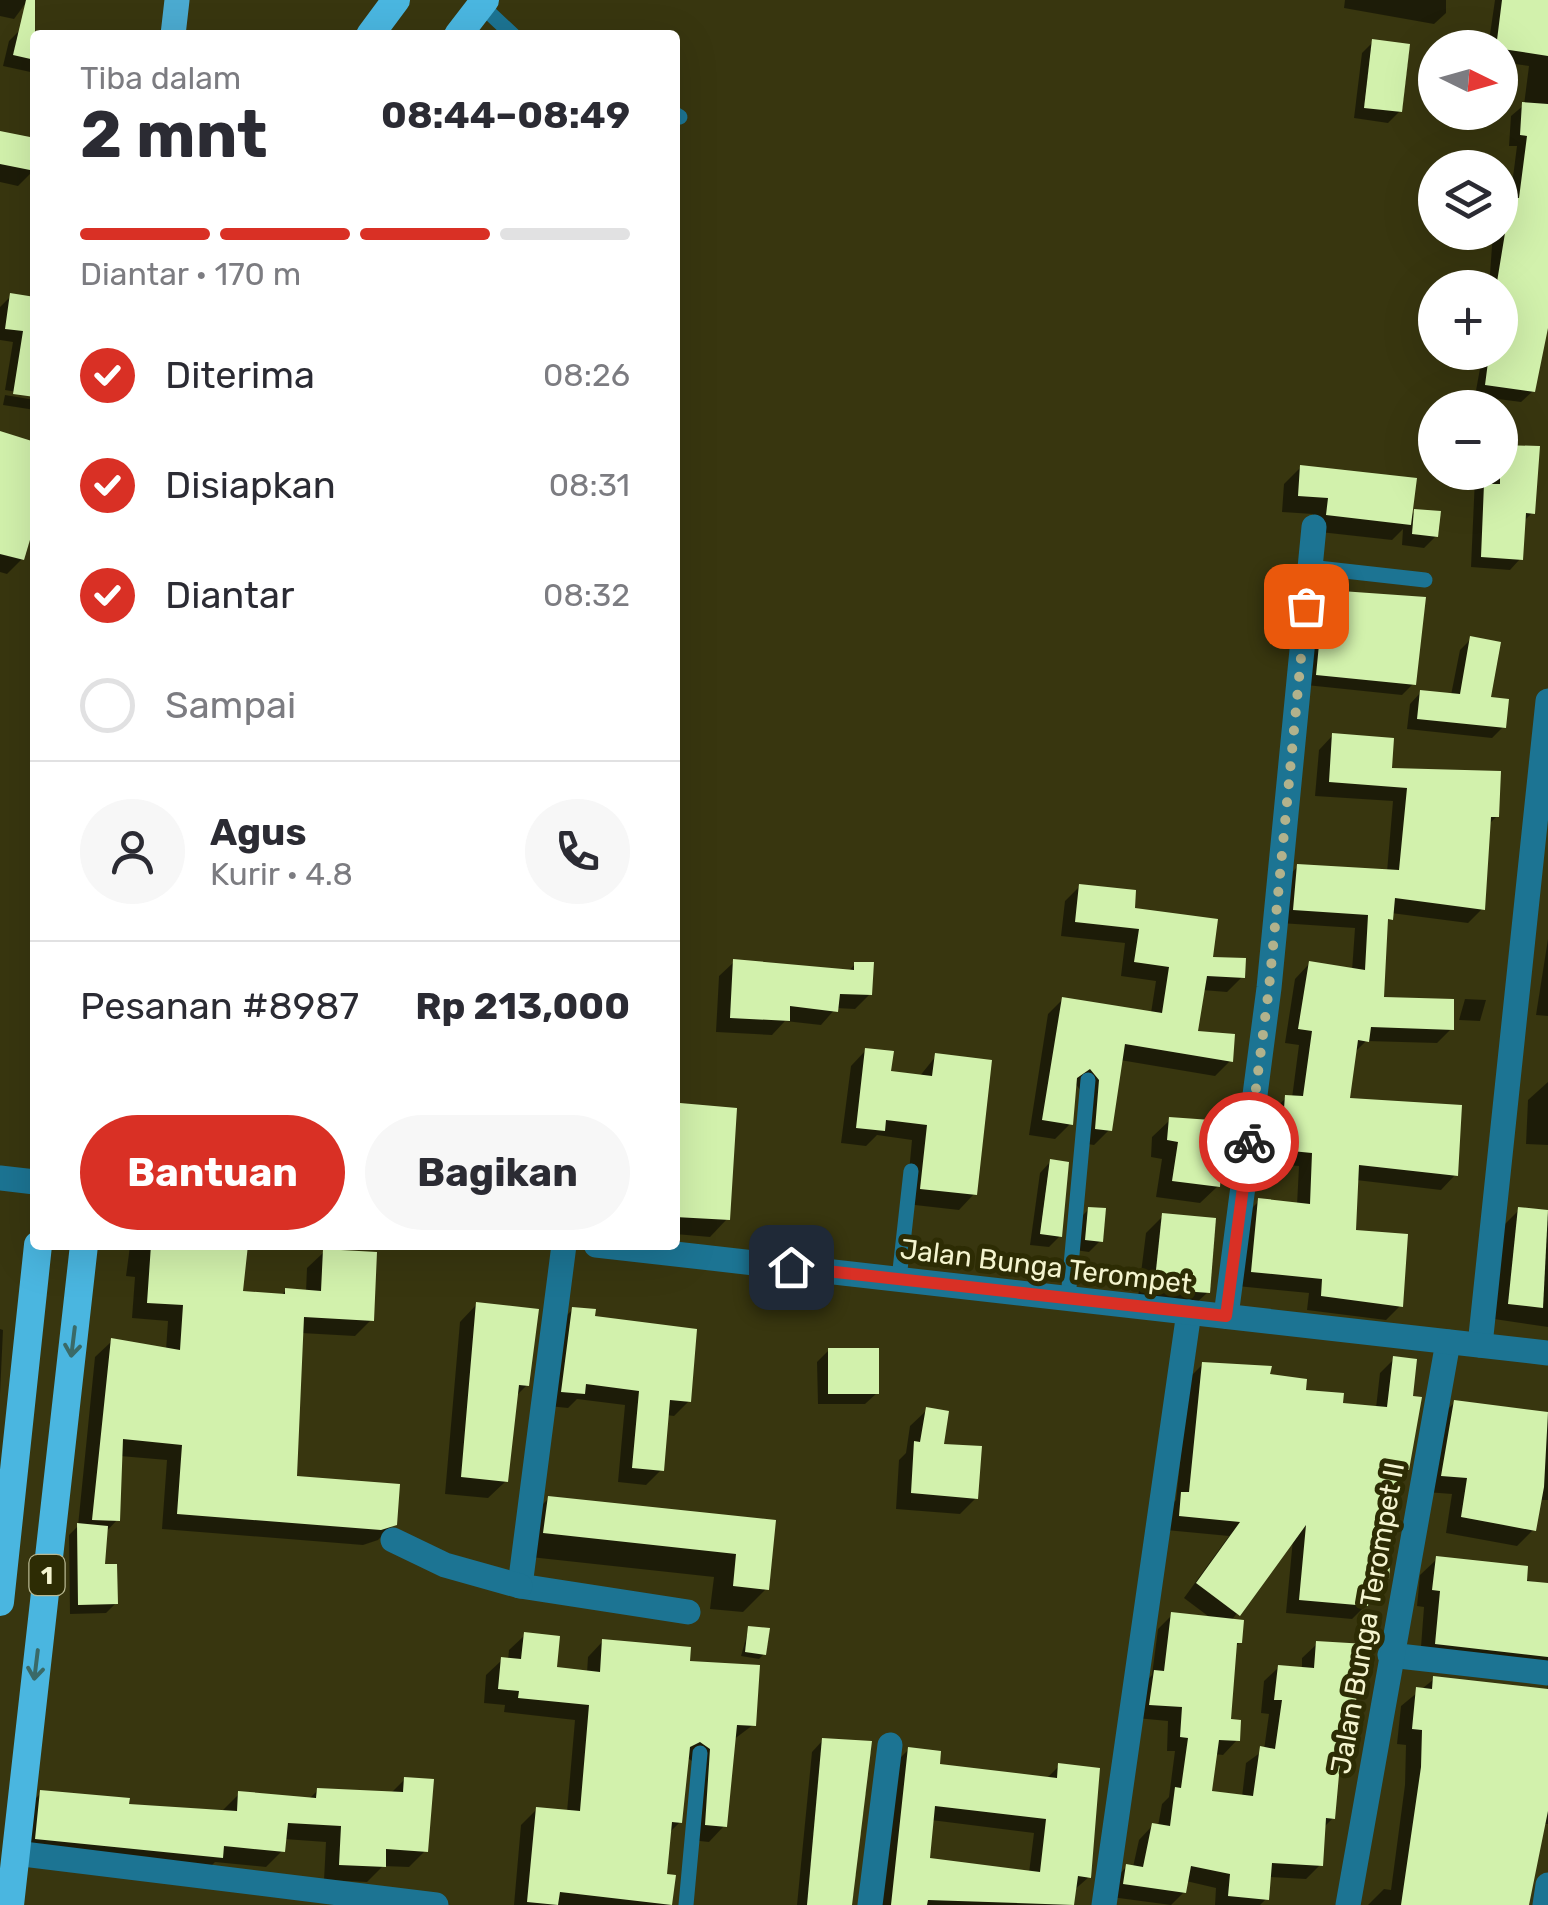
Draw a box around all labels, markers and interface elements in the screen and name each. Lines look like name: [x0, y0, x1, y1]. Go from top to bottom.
north arrow: [1418, 30, 1518, 130]
map controls: [1418, 30, 1518, 490]
text: Tiba dalam: [80, 59, 241, 97]
text: 08:44–08:49: [381, 92, 630, 138]
text: 2 mnt: [80, 96, 267, 173]
button: layers: [1418, 150, 1518, 250]
text: Diantar · 170 m: [80, 255, 301, 293]
button: +: [1418, 270, 1518, 370]
icon: check: [80, 348, 135, 403]
text: Diterima: [165, 352, 315, 398]
text: 08:26: [543, 356, 630, 394]
button: −: [1418, 390, 1518, 490]
icon: check: [80, 458, 135, 513]
text: Disiapkan: [165, 462, 336, 508]
text: 08:31: [549, 466, 630, 504]
pin: [1264, 564, 1349, 649]
icon: check: [80, 568, 135, 623]
text: Diantar: [165, 572, 294, 618]
text: 08:32: [543, 576, 630, 614]
icon: bag: [1279, 579, 1334, 634]
text: Sampai: [165, 682, 296, 728]
button: person: [80, 799, 185, 904]
button: phone: [525, 799, 630, 904]
text: Agus: [210, 809, 306, 855]
text: Kurir · 4.8: [210, 855, 353, 893]
text: Pesanan #8987: [80, 983, 359, 1029]
text: Rp 213,000: [415, 983, 630, 1029]
courier: [1199, 1092, 1299, 1192]
button: Bantuan: [80, 1115, 345, 1230]
button: Bagikan: [365, 1115, 630, 1230]
icon: bike: [1222, 1115, 1277, 1170]
pin: [749, 1225, 834, 1310]
street label: Jalan Bunga Terompet: [898, 1232, 1194, 1301]
icon: home: [764, 1240, 819, 1295]
one-way arrow: [63, 1325, 82, 1357]
street label: Jalan Bunga Terompet II: [1324, 1460, 1411, 1777]
road number: 1: [30, 1555, 64, 1595]
one-way arrow: [27, 1648, 46, 1680]

